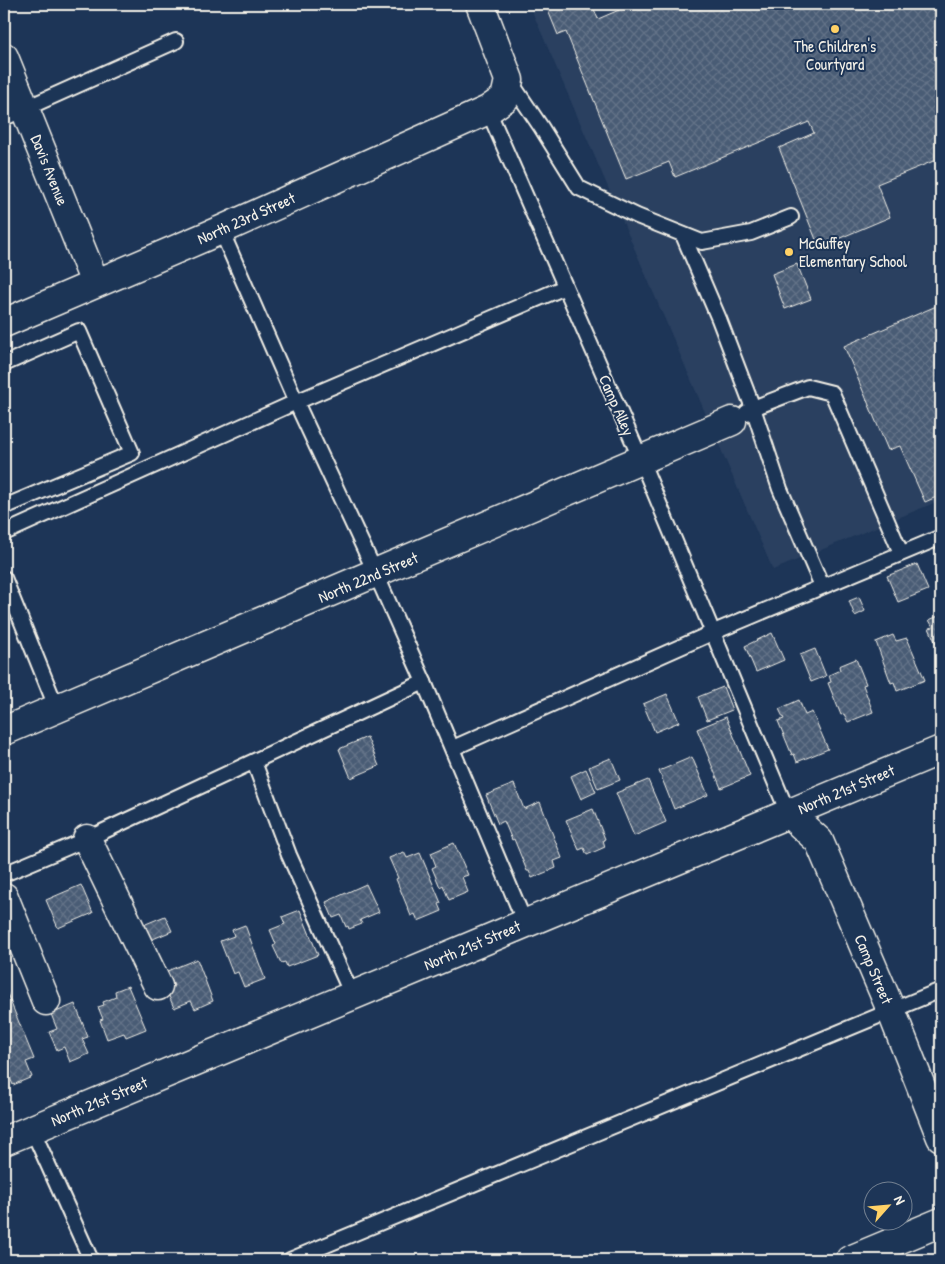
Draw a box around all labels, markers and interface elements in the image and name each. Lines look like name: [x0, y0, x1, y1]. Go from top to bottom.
marker: The Children's Courtyard: [829, 23, 841, 35]
place label: The Children's Courtyard: [794, 35, 876, 75]
street label: Davis Avenue: [26, 131, 74, 209]
street label: North 23rd Street: [194, 186, 299, 249]
place label: McGuffey Elementary School: [799, 232, 908, 272]
marker: McGuffey Elementary School: [783, 246, 795, 258]
street label: Camp Alley: [594, 371, 640, 439]
street label: North 22nd Street: [315, 546, 422, 608]
street label: North 21st Street: [794, 759, 898, 819]
street label: North 21st Street: [420, 915, 524, 975]
street label: Camp Street: [849, 931, 899, 1008]
street label: North 21st Street: [47, 1071, 151, 1131]
north arrow: [862, 1182, 912, 1232]
text: N: [890, 1192, 910, 1208]

